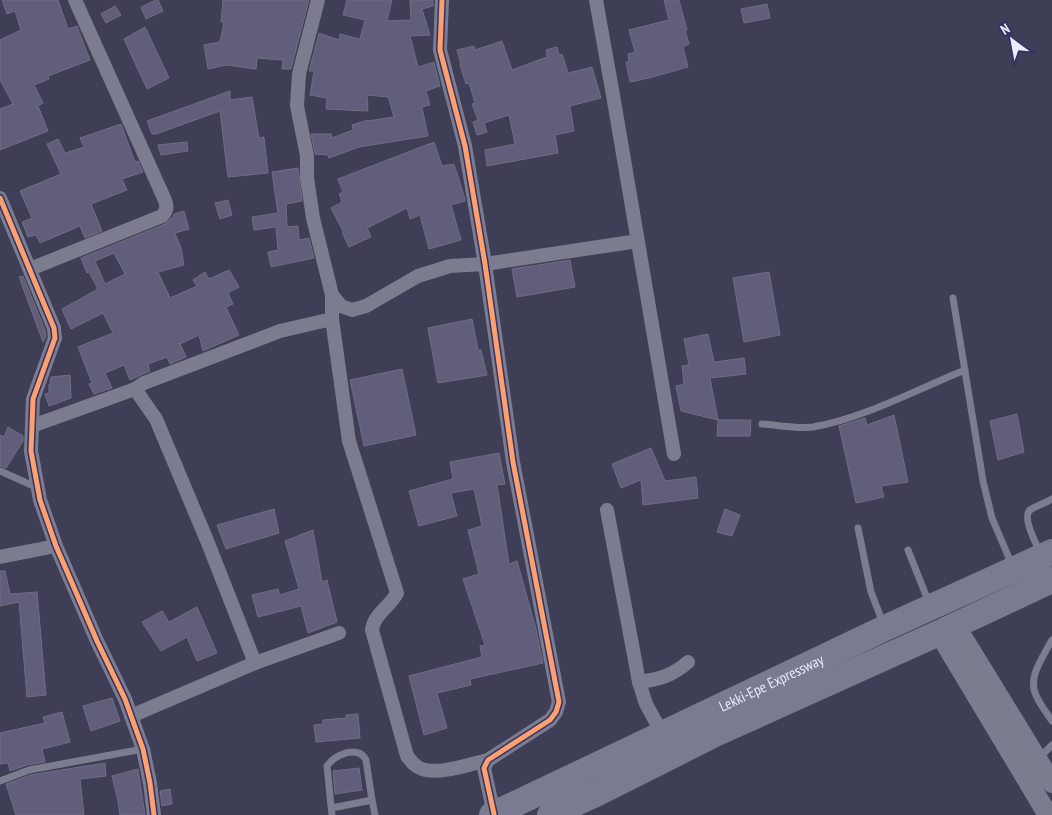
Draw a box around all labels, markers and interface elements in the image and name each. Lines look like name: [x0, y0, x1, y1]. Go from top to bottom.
north arrow: [987, 15, 1037, 65]
text: N: [997, 19, 1013, 39]
street label: Lekki-Epe Expressway: [716, 649, 827, 715]

